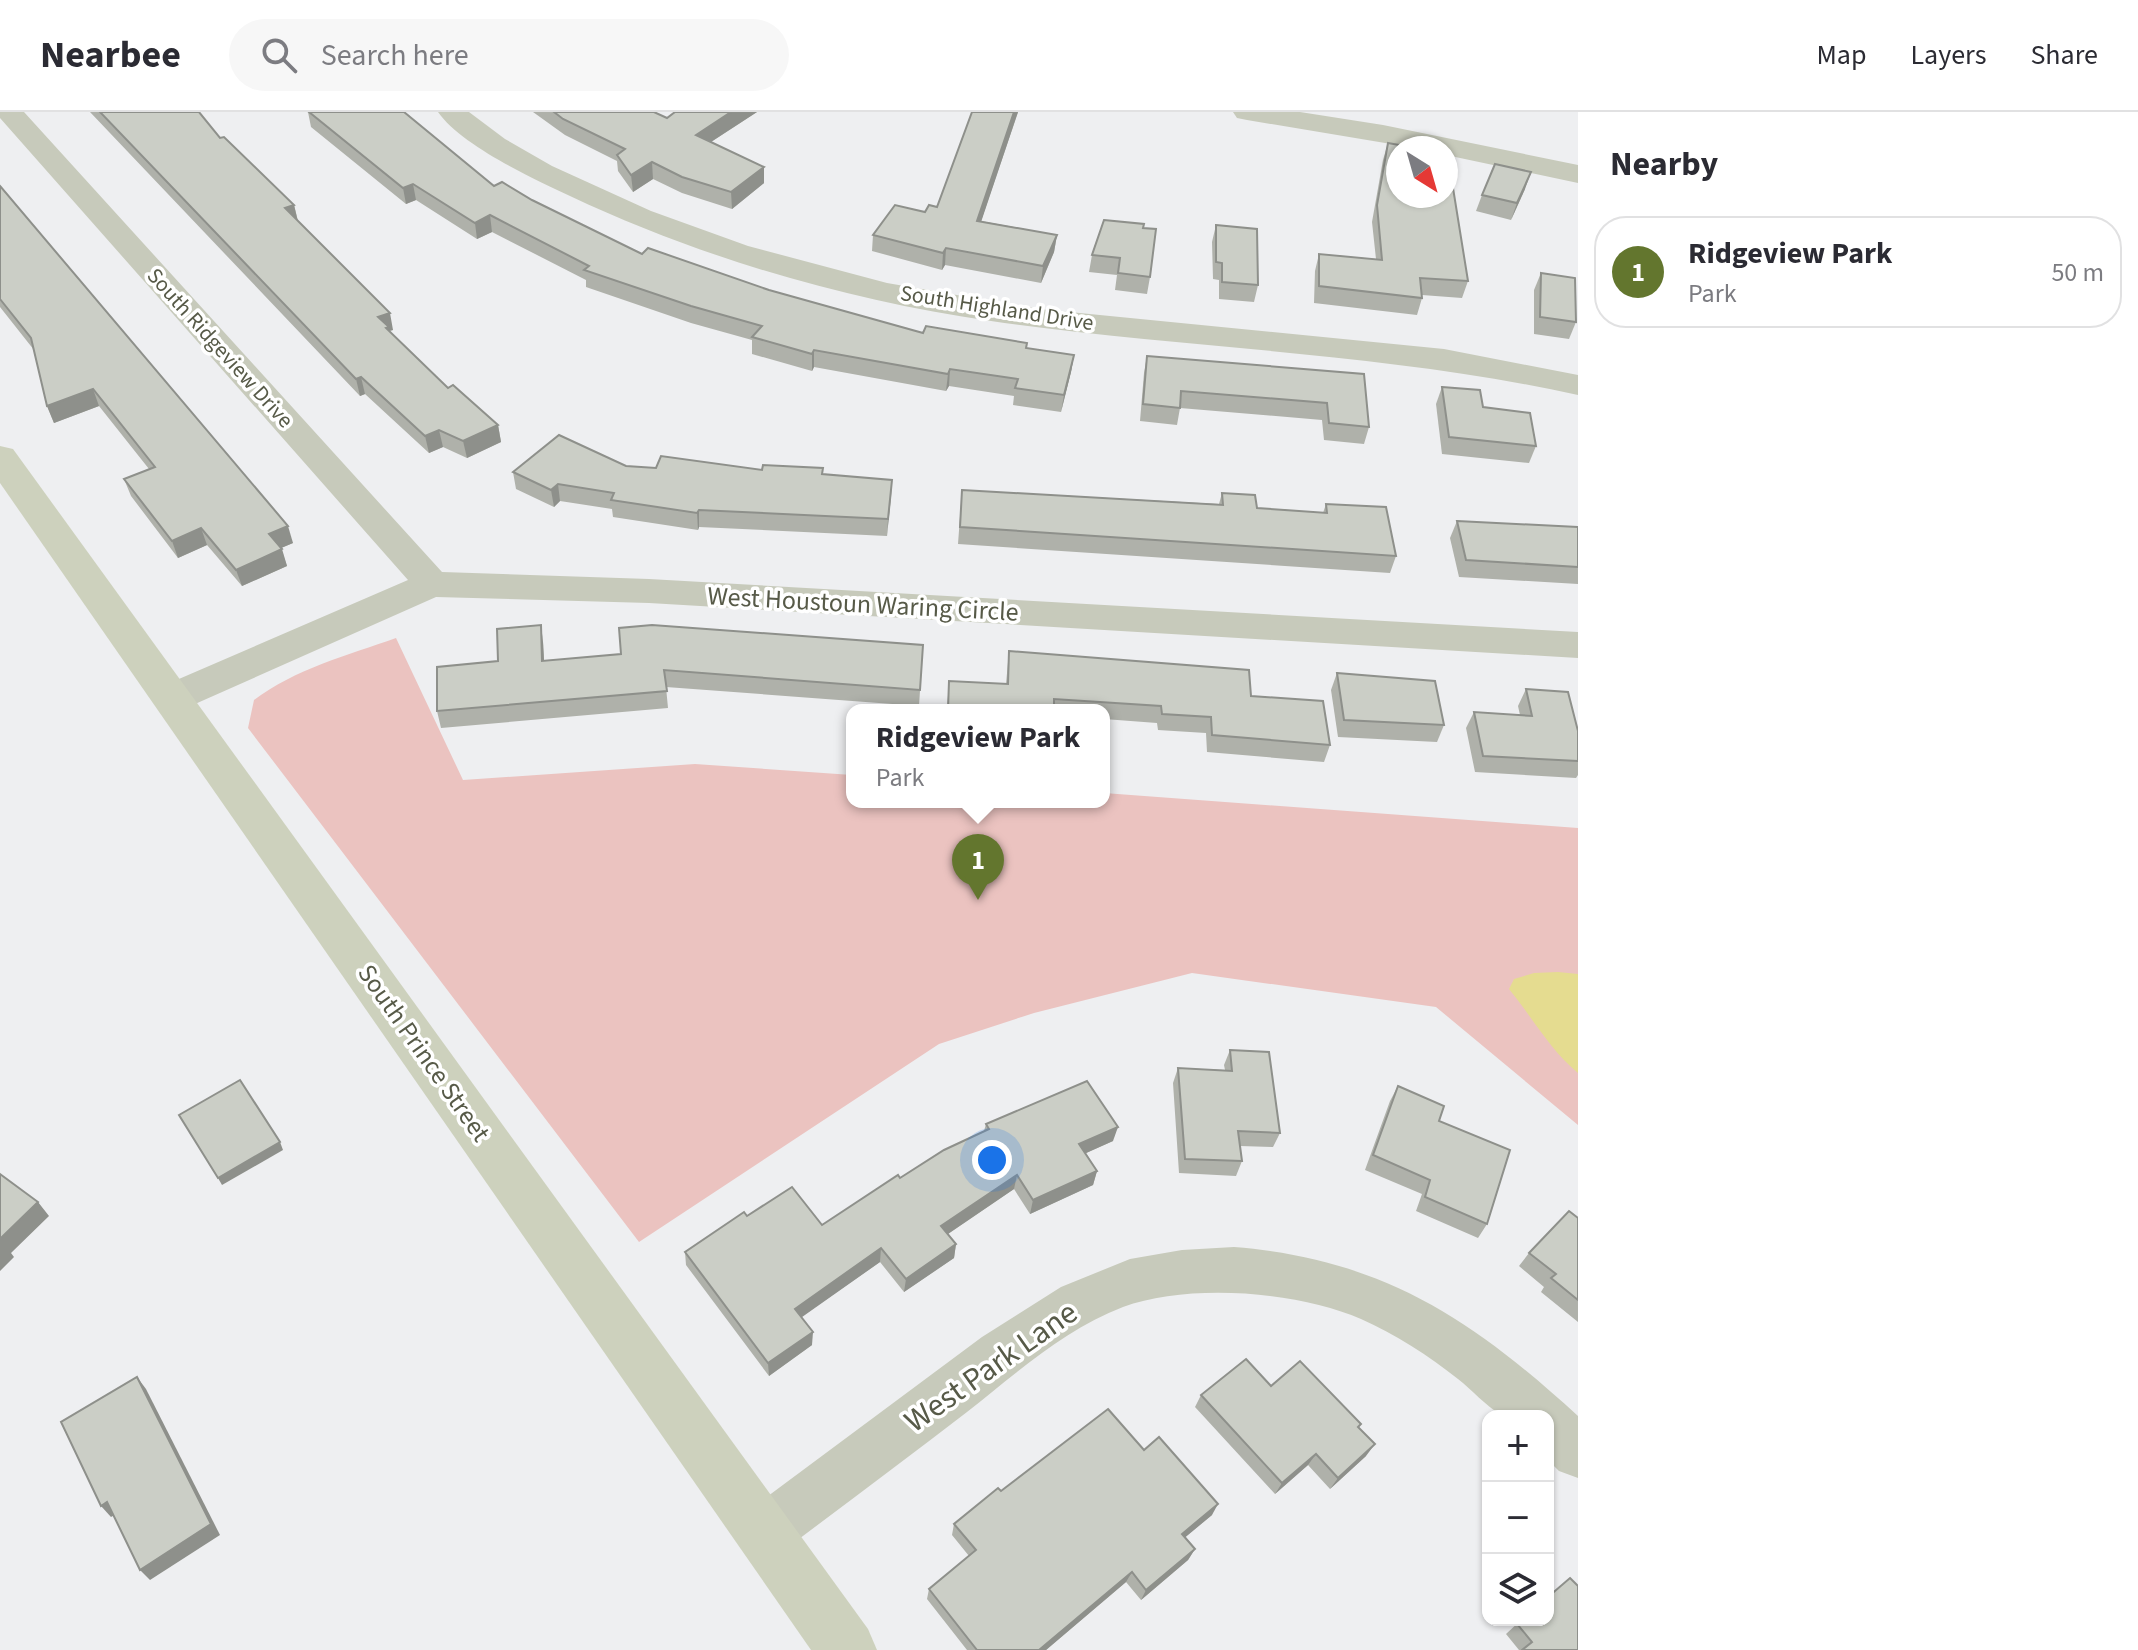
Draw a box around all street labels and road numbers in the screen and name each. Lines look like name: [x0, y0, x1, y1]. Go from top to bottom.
street label: South Ridgeview Drive: [139, 261, 301, 435]
street label: South Highland Drive: [898, 277, 1096, 339]
street label: West Houstoun Waring Circle: [706, 577, 1020, 631]
street label: South Prince Street: [349, 957, 499, 1149]
street label: West Park Lane: [895, 1290, 1087, 1444]

